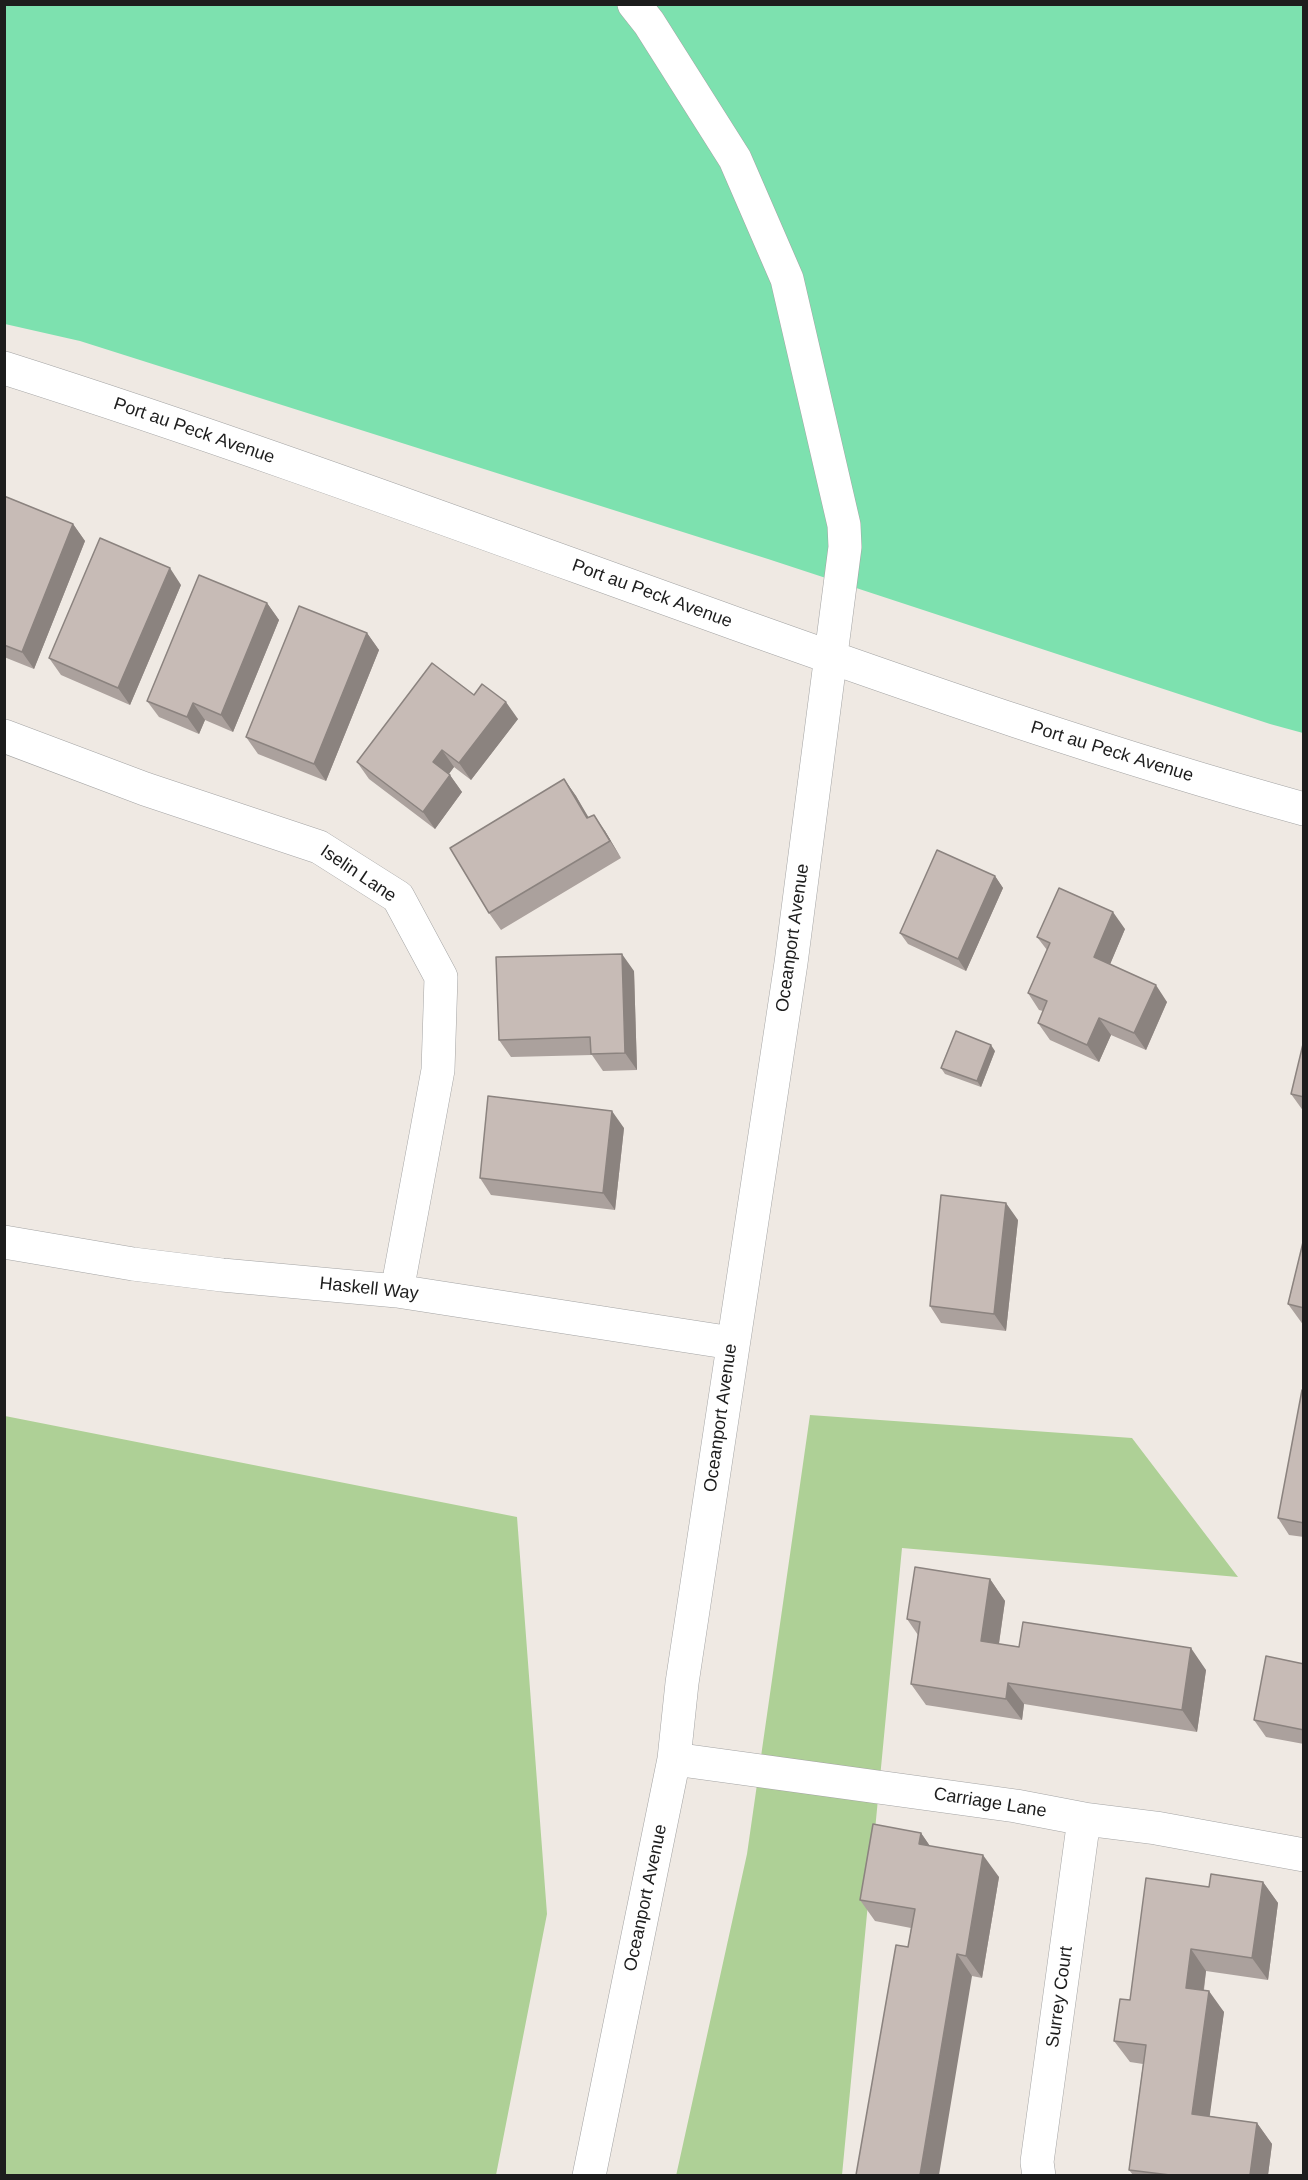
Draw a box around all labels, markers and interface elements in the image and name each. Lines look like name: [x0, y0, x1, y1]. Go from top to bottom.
street label: Port au Peck Avenue: [111, 393, 277, 469]
street label: Port au Peck Avenue: [569, 555, 735, 633]
street label: Port au Peck Avenue: [1028, 717, 1196, 787]
street label: Iselin Lane: [316, 841, 400, 907]
street label: Oceanport Avenue: [772, 862, 814, 1014]
street label: Haskell Way: [318, 1273, 420, 1305]
street label: Oceanport Avenue: [700, 1342, 742, 1494]
street label: Carriage Lane: [932, 1783, 1048, 1823]
street label: Oceanport Avenue: [620, 1823, 672, 1973]
street label: Surrey Court: [1042, 1945, 1078, 2049]

